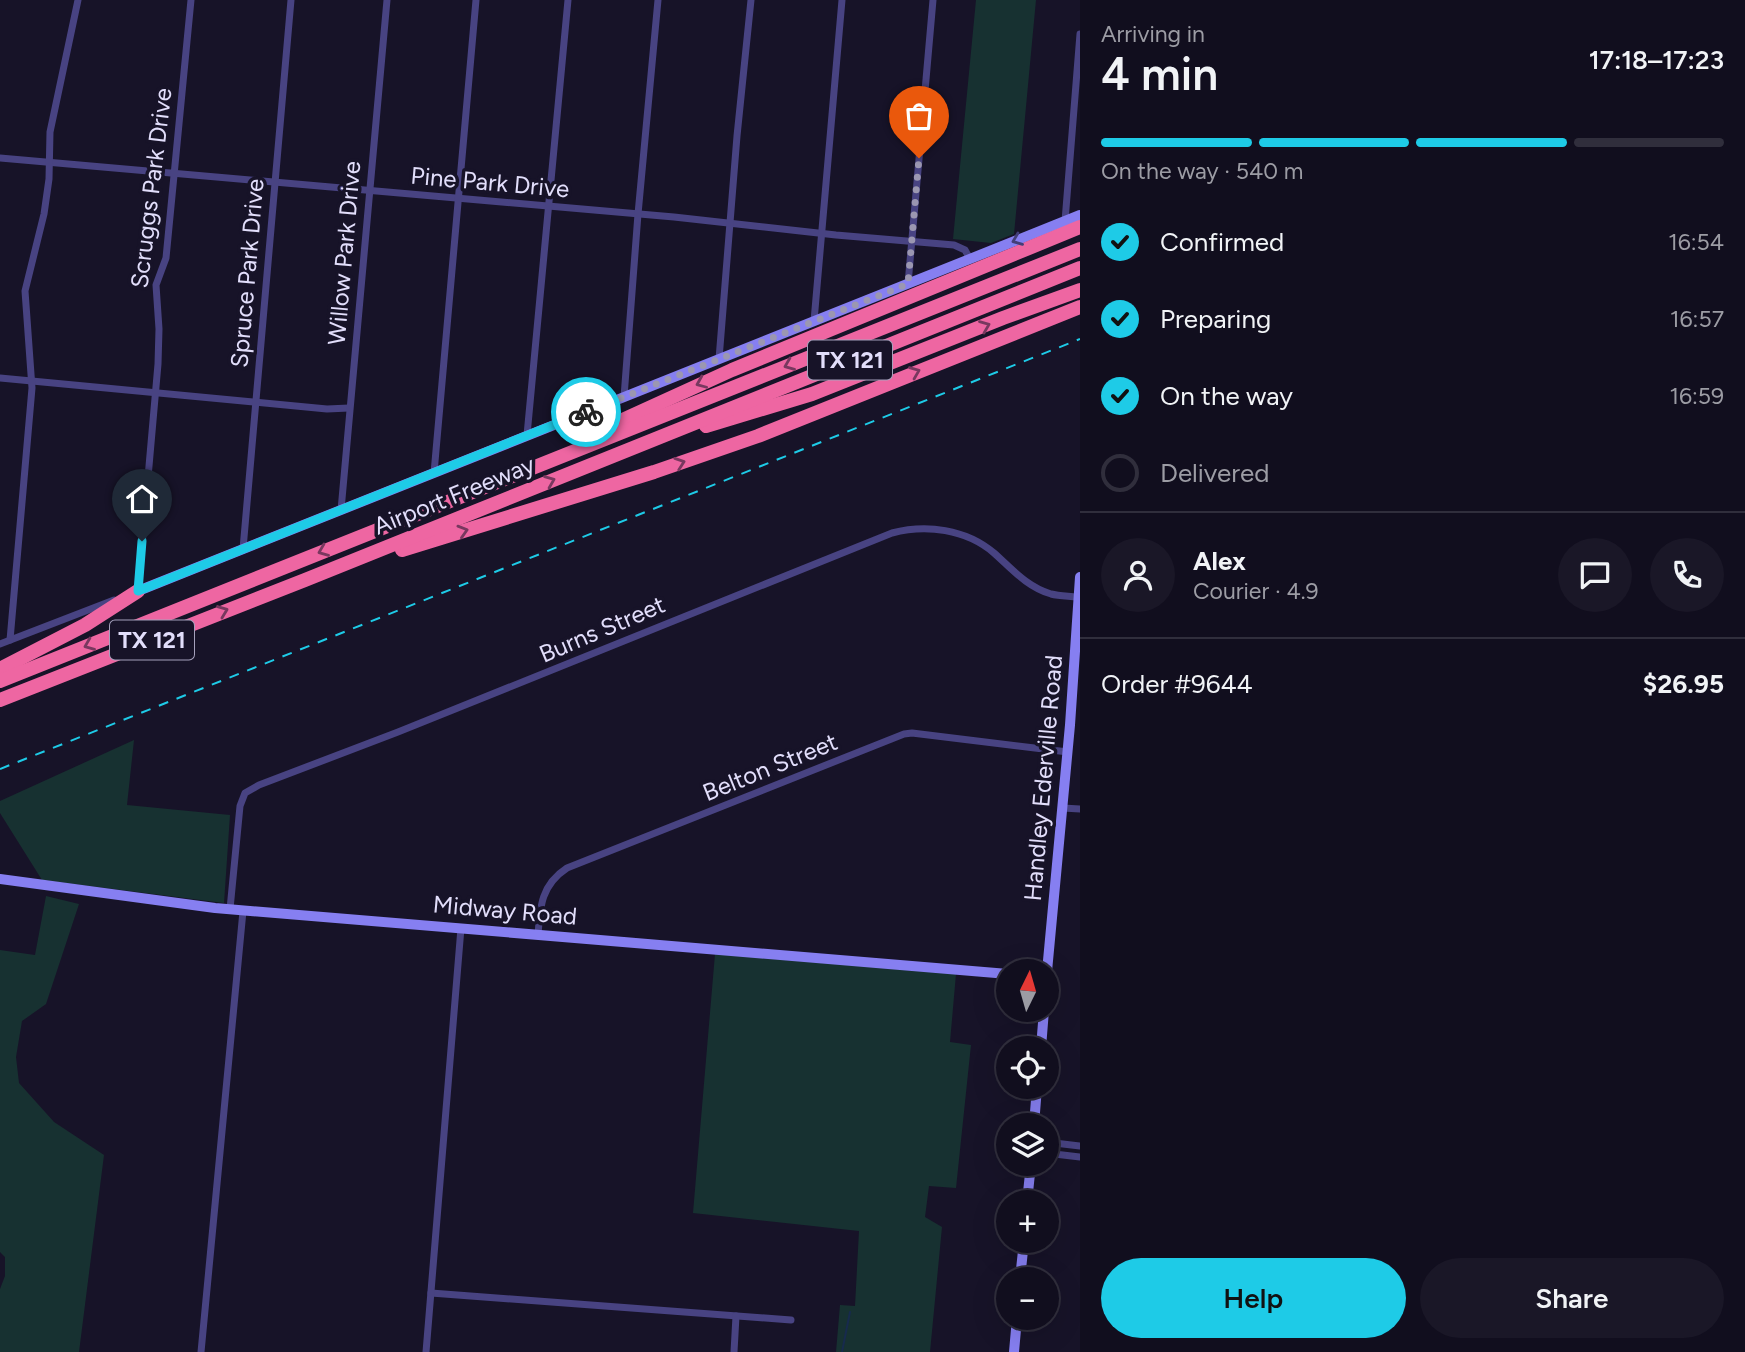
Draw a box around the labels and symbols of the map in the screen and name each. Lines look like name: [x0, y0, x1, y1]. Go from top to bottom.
street label: Scruggs Park Drive: [124, 86, 178, 290]
pin: [889, 86, 949, 158]
street label: Willow Park Drive: [322, 160, 366, 346]
street label: Pine Park Drive: [410, 161, 570, 203]
street label: Spruce Park Drive: [224, 177, 270, 369]
one-way arrow: [1011, 232, 1023, 246]
one-way arrow: [978, 320, 990, 334]
road number: TX 121: [808, 340, 892, 380]
one-way arrow: [784, 356, 796, 370]
one-way arrow: [908, 366, 920, 380]
one-way arrow: [696, 375, 708, 389]
courier: [551, 377, 621, 447]
street label: Airport Freeway: [369, 449, 539, 541]
one-way arrow: [674, 457, 686, 471]
pin: [112, 469, 172, 541]
one-way arrow: [543, 476, 555, 490]
one-way arrow: [457, 524, 469, 539]
one-way arrow: [318, 542, 330, 556]
street label: Burns Street: [535, 589, 669, 669]
one-way arrow: [216, 606, 228, 620]
road number: TX 121: [110, 620, 194, 660]
one-way arrow: [84, 637, 96, 651]
street label: Handley Ederville Road: [1018, 654, 1068, 902]
street label: Belton Street: [699, 727, 841, 807]
street label: Midway Road: [432, 889, 578, 931]
north arrow: [996, 959, 1059, 1022]

